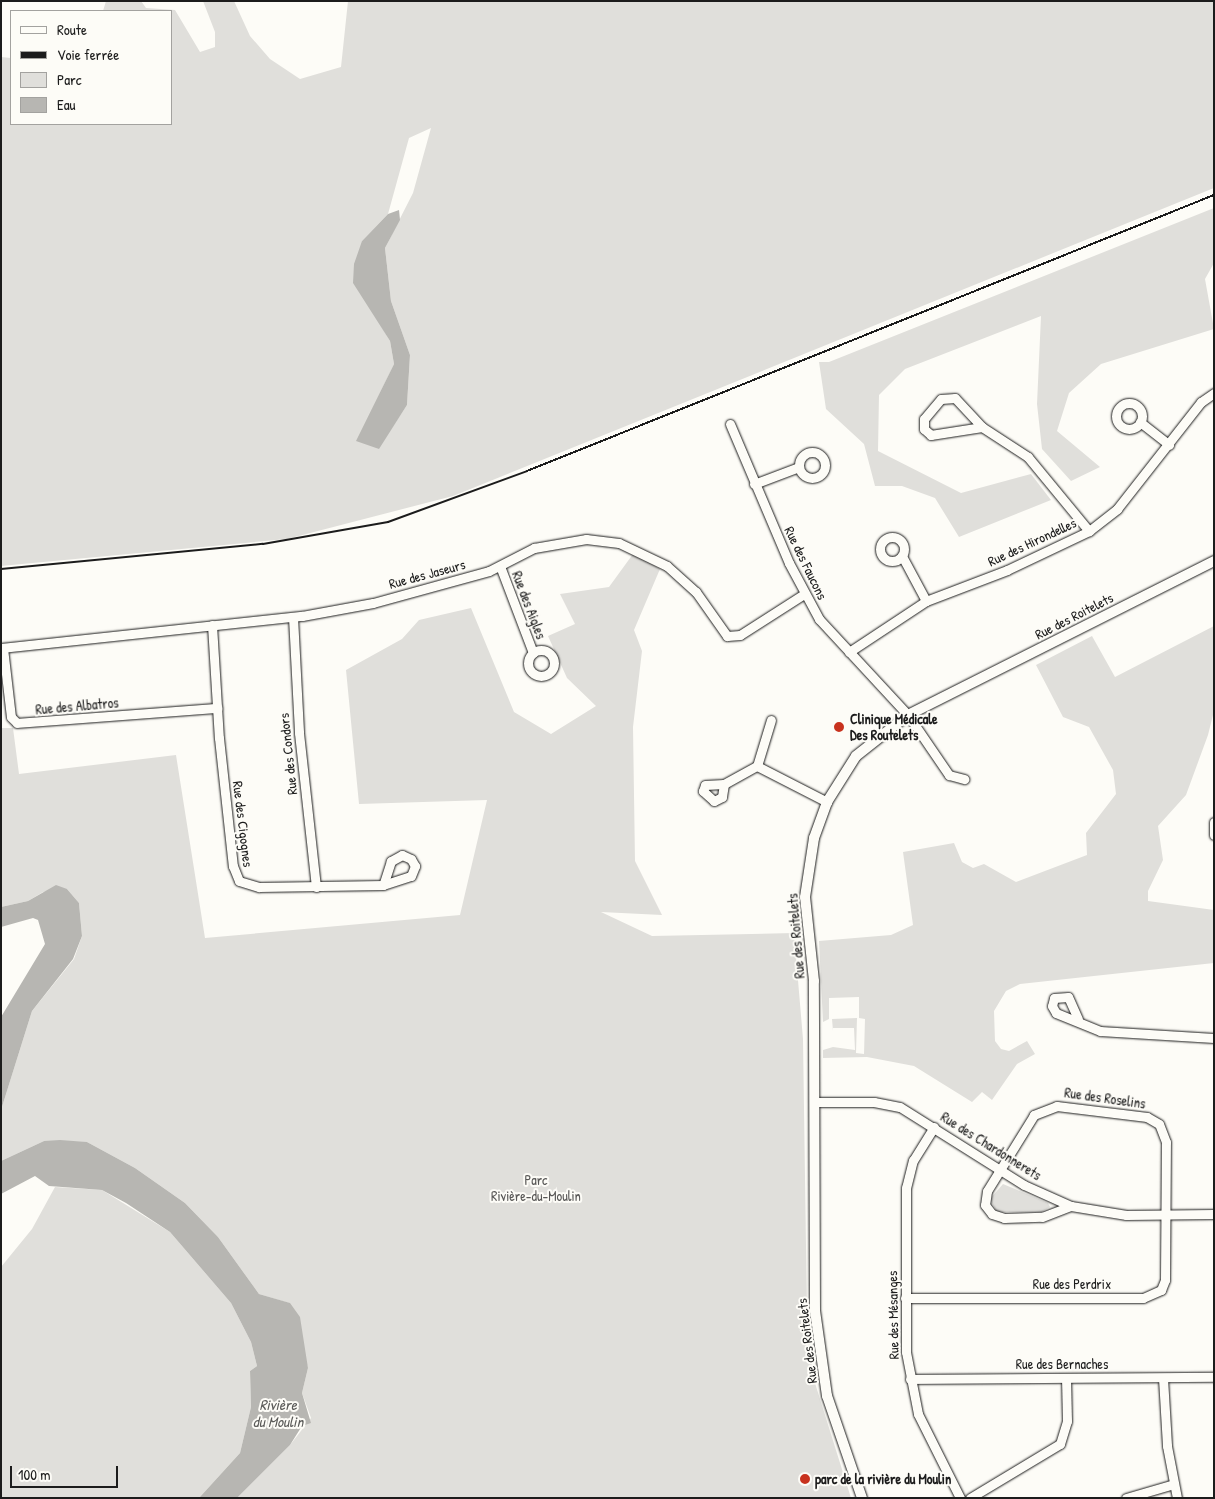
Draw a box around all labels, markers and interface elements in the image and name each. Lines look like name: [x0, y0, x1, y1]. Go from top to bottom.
legend: [10, 10, 172, 125]
text: Route: [57, 19, 87, 40]
text: Voie ferrée: [57, 44, 119, 65]
text: Parc: [57, 69, 82, 90]
text: Eau: [57, 94, 76, 115]
street label: Rue des Hirondelles: [985, 514, 1079, 570]
street label: Rue des Faucons: [781, 524, 831, 602]
street label: Rue des Jaseurs: [387, 556, 467, 592]
street label: Rue des Aigles: [508, 569, 550, 641]
street label: Rue des Roitelets: [1032, 589, 1116, 643]
street label: Rue des Albatros: [35, 694, 119, 718]
place label: Clinique Médicale Des Routelets: [850, 711, 938, 744]
street label: Rue des Condors: [275, 712, 301, 796]
marker: Clinique Médicale Des Routelets: [832, 720, 846, 734]
street label: Rue des Cigognes: [229, 780, 257, 868]
street label: Rue des Roitelets: [784, 893, 808, 979]
street label: Rue des Roselins: [1063, 1084, 1147, 1112]
street label: Rue des Chardonnerets: [938, 1108, 1044, 1184]
park label: Parc Rivière-du-Moulin: [491, 1172, 581, 1204]
street label: Rue des Mésanges: [884, 1271, 902, 1359]
street label: Rue des Perdrix: [1033, 1276, 1111, 1292]
street label: Rue des Roitelets: [793, 1298, 821, 1384]
street label: Rue des Bernaches: [1016, 1356, 1108, 1372]
water label: Rivière du Moulin: [253, 1395, 303, 1430]
scale bar: [12, 1456, 120, 1488]
text: 100 m: [18, 1464, 51, 1485]
place label: parc de la rivière du Moulin: [815, 1471, 951, 1487]
marker: parc de la rivière du Moulin: [799, 1473, 811, 1485]

